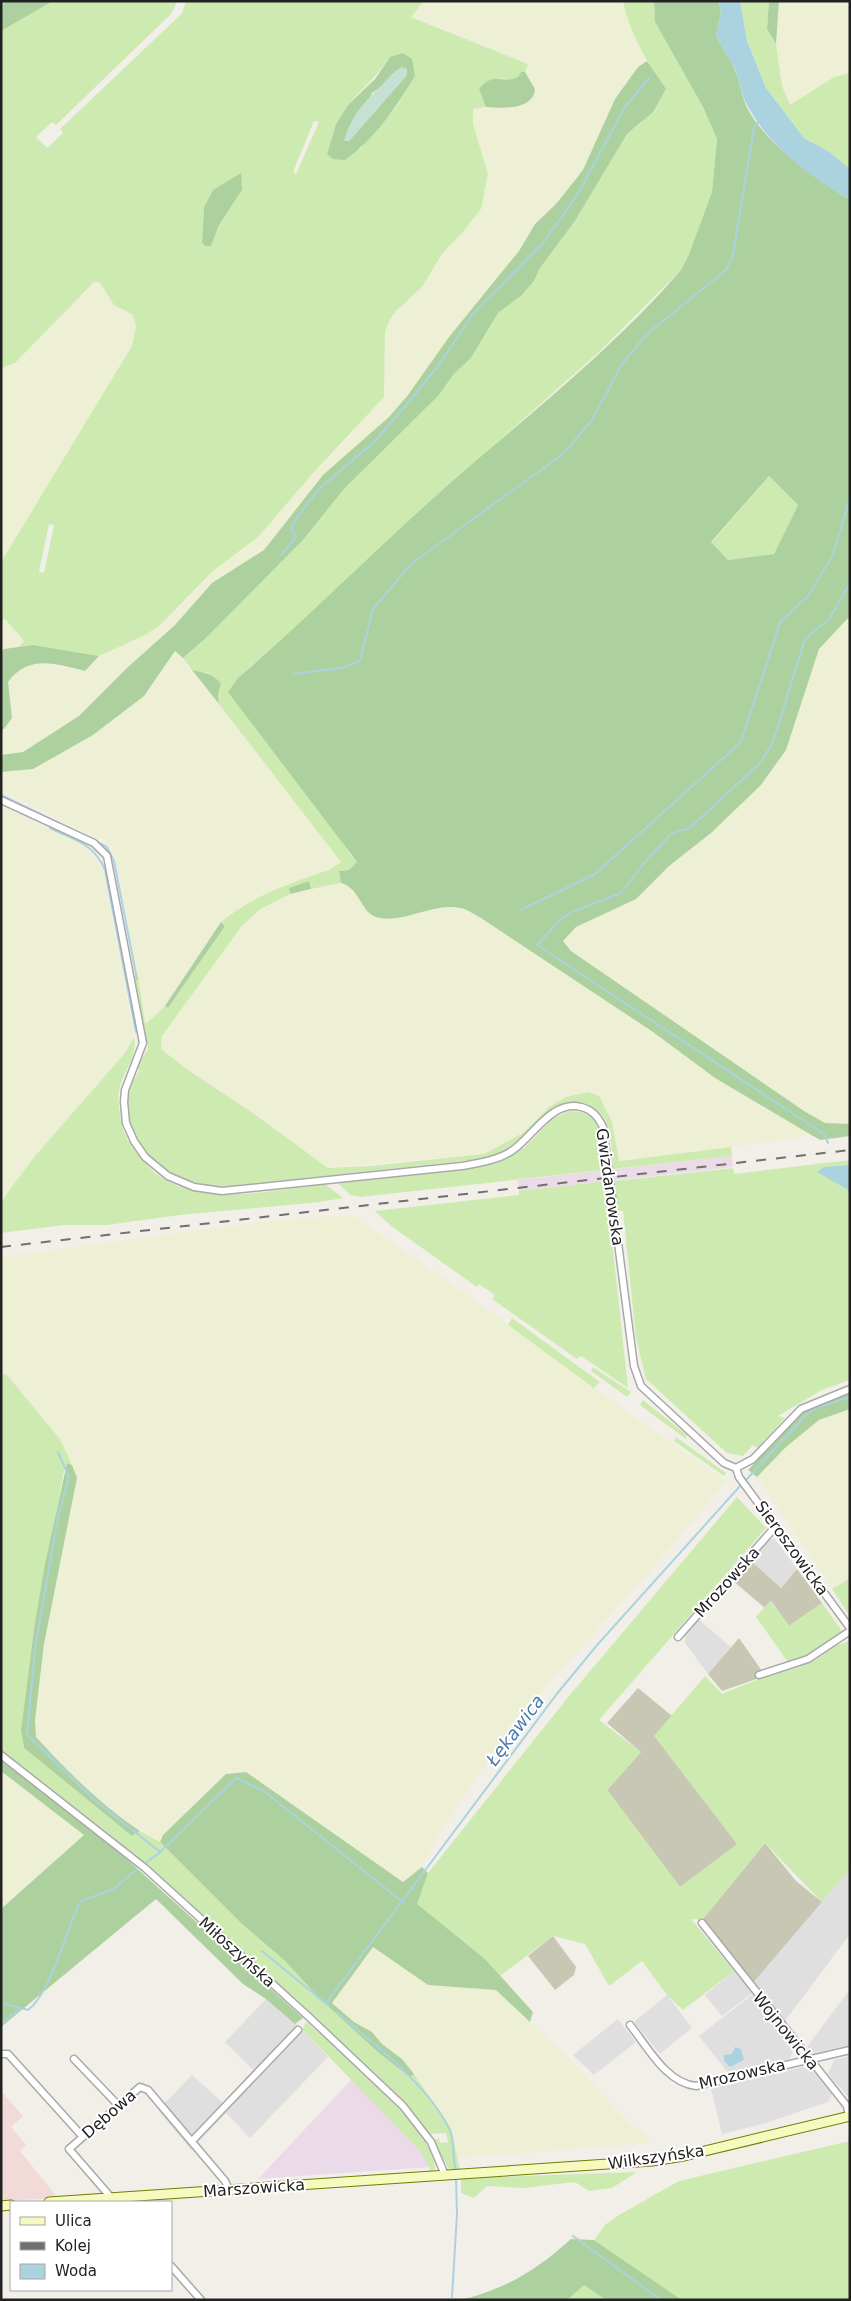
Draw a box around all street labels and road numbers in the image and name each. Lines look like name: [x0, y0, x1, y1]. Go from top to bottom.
street label: Gwizdanowska: [592, 1127, 628, 1247]
street label: Sieroszowicka: [751, 1497, 833, 1599]
street label: Mrozowska: [690, 1543, 764, 1621]
street label: Miłoszyńska: [195, 1913, 279, 1991]
street label: Wojnowicka: [749, 1988, 823, 2074]
street label: Mrozowska: [697, 2055, 787, 2093]
street label: Dębowa: [78, 2086, 140, 2142]
street label: Wilkszyńska: [607, 2141, 705, 2173]
street label: Marszowicka: [203, 2175, 305, 2201]

